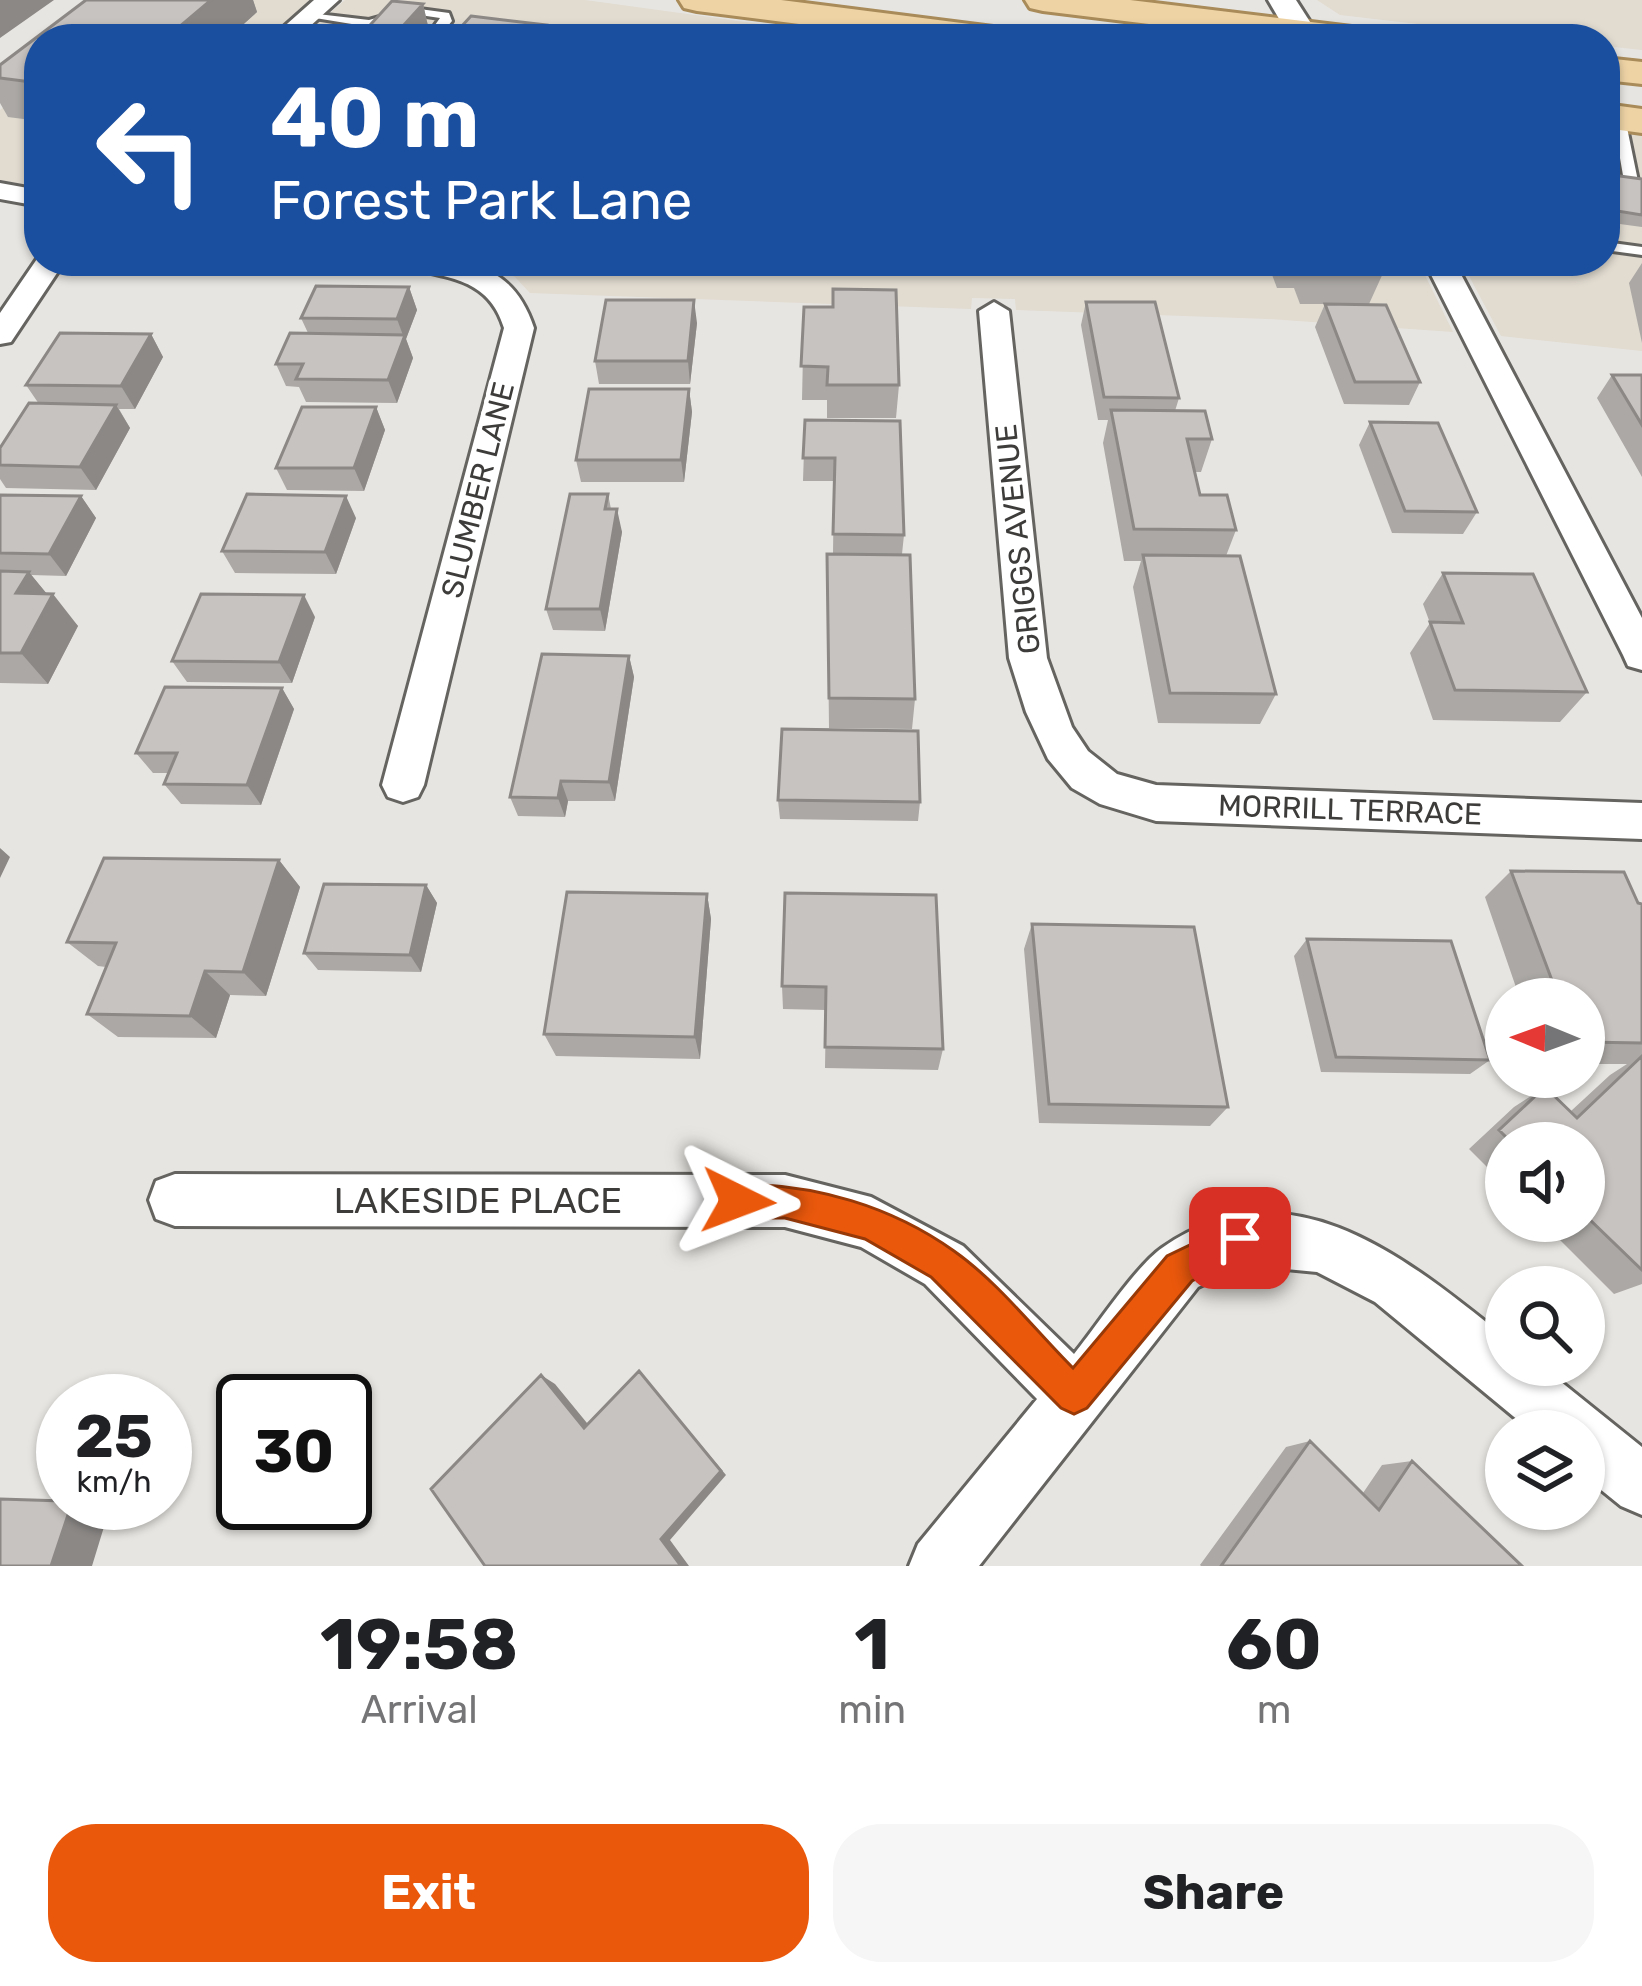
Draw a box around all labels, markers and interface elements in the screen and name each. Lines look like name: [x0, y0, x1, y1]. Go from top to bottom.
text: 40 m: [270, 68, 479, 168]
icon: left: [72, 72, 228, 228]
text: Forest Park Lane: [270, 169, 692, 233]
street label: SLUMBER LANE: [434, 378, 522, 602]
street label: GRIGGS AVENUE: [988, 422, 1048, 656]
street label: MORRILL TERRACE: [1217, 787, 1483, 833]
north arrow: [1485, 978, 1605, 1098]
map controls: [1485, 978, 1605, 1530]
button: sound: [1485, 1122, 1605, 1242]
position arrow: [675, 1138, 801, 1264]
street label: LAKESIDE PLACE: [334, 1179, 622, 1222]
pin: [1189, 1187, 1291, 1289]
icon: arrive: [1207, 1205, 1273, 1271]
button: search: [1485, 1266, 1605, 1386]
speed limit sign: 30: [216, 1374, 372, 1530]
text: 25: [75, 1401, 153, 1472]
button: layers: [1485, 1410, 1605, 1530]
text: km/h: [77, 1464, 151, 1500]
text: 19:58: [320, 1602, 518, 1687]
text: 1: [854, 1602, 890, 1687]
text: 60: [1226, 1602, 1322, 1687]
text: Arrival: [361, 1687, 478, 1733]
text: min: [838, 1687, 906, 1733]
text: m: [1257, 1687, 1291, 1733]
button: Exit: [48, 1824, 809, 1962]
button: Share: [833, 1824, 1594, 1962]

